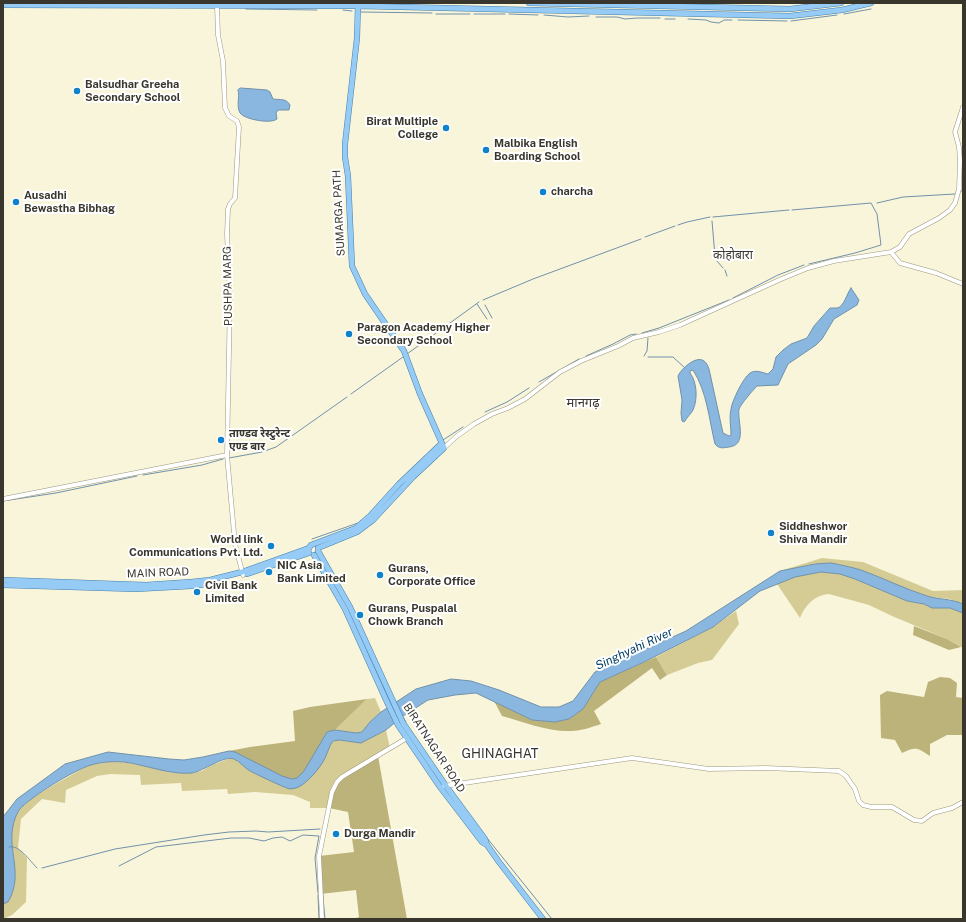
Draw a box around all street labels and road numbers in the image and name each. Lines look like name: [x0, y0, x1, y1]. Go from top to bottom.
street label: SUMARGA PATH: [330, 169, 348, 257]
street label: PUSHPA MARG: [221, 246, 235, 326]
street label: MAIN ROAD: [127, 565, 189, 581]
street label: BIRATNAGAR ROAD: [400, 701, 468, 795]

